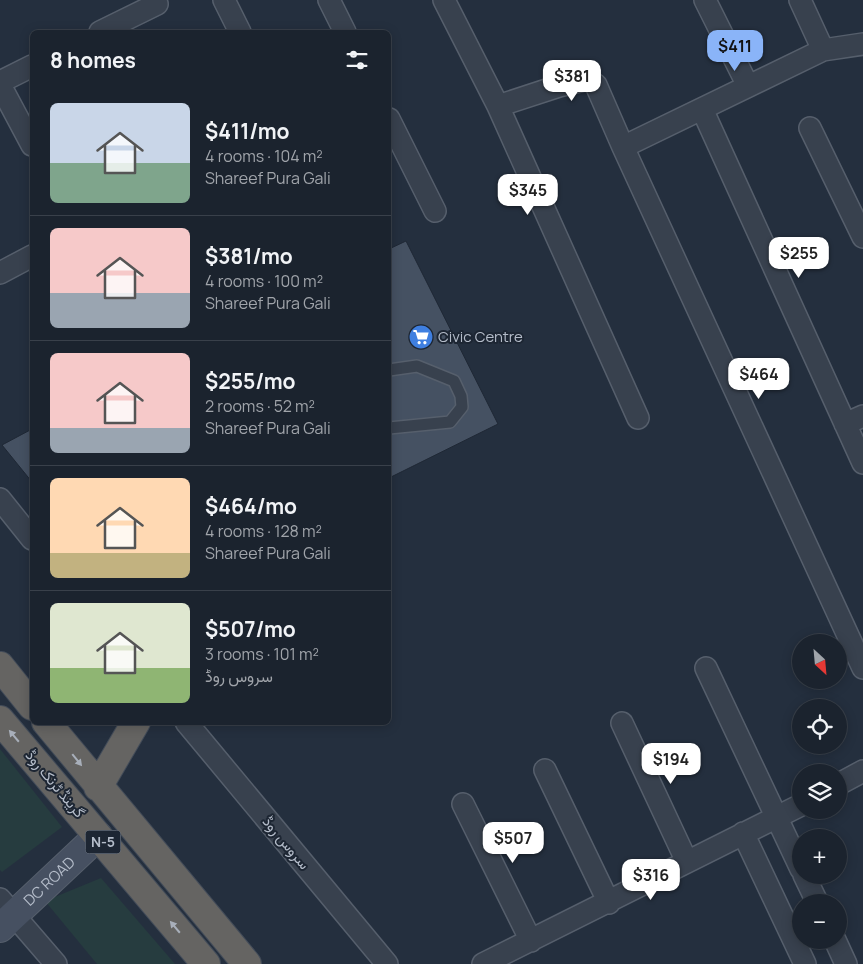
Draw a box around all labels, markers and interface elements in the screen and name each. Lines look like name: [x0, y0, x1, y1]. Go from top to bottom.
pin: $411: [705, 30, 765, 72]
text: $411: [718, 35, 752, 57]
text: 8 homes: [50, 46, 136, 74]
icon: filters: [343, 46, 371, 74]
pin: $381: [542, 59, 602, 102]
text: $381: [554, 65, 590, 87]
text: $411/mo: [205, 117, 290, 145]
icon: home: [90, 123, 150, 183]
text: 4 rooms · 104 m²: [205, 145, 323, 167]
text: Shareef Pura Gali: [205, 167, 331, 189]
pin: $345: [498, 174, 558, 216]
text: $345: [509, 179, 547, 201]
pin: $255: [769, 236, 829, 279]
text: $381/mo: [205, 242, 293, 270]
text: $255: [780, 242, 818, 264]
icon: home: [90, 248, 150, 308]
text: 4 rooms · 100 m²: [205, 270, 323, 292]
text: Shareef Pura Gali: [205, 292, 331, 314]
supermarket icon: Civic Centre: [408, 324, 434, 350]
place label: Civic Centre: [438, 326, 523, 347]
pin: $464: [729, 358, 789, 400]
text: $464: [739, 363, 779, 385]
text: $255/mo: [205, 367, 295, 395]
icon: home: [90, 373, 150, 433]
text: 2 rooms · 52 m²: [205, 395, 315, 417]
text: Shareef Pura Gali: [205, 417, 331, 439]
text: $464/mo: [205, 492, 297, 520]
icon: home: [90, 498, 150, 558]
text: 4 rooms · 128 m²: [205, 520, 322, 542]
text: Shareef Pura Gali: [205, 542, 331, 564]
text: $507/mo: [205, 615, 296, 643]
icon: home: [90, 623, 150, 683]
north arrow: [792, 634, 848, 689]
map controls: [792, 634, 847, 949]
text: 3 rooms · 101 m²: [205, 643, 319, 665]
text: سروس روڈ: [205, 665, 273, 687]
button: locate: [792, 699, 847, 754]
one-way arrow: [8, 729, 19, 742]
pin: $194: [641, 742, 701, 785]
street label: گرینڈ ٹرنک روڈ: [21, 745, 90, 822]
text: $194: [653, 748, 689, 770]
one-way arrow: [71, 754, 82, 767]
button: layers: [792, 764, 847, 819]
street label: سروس روڈ: [258, 812, 315, 874]
pin: $507: [483, 822, 543, 864]
text: $507: [494, 827, 532, 849]
button: +: [792, 829, 847, 884]
road number: N-5: [86, 830, 120, 854]
street label: DC ROAD: [19, 852, 80, 910]
pin: $316: [621, 858, 681, 901]
text: $316: [633, 864, 669, 886]
button: −: [792, 894, 847, 949]
one-way arrow: [169, 920, 180, 933]

